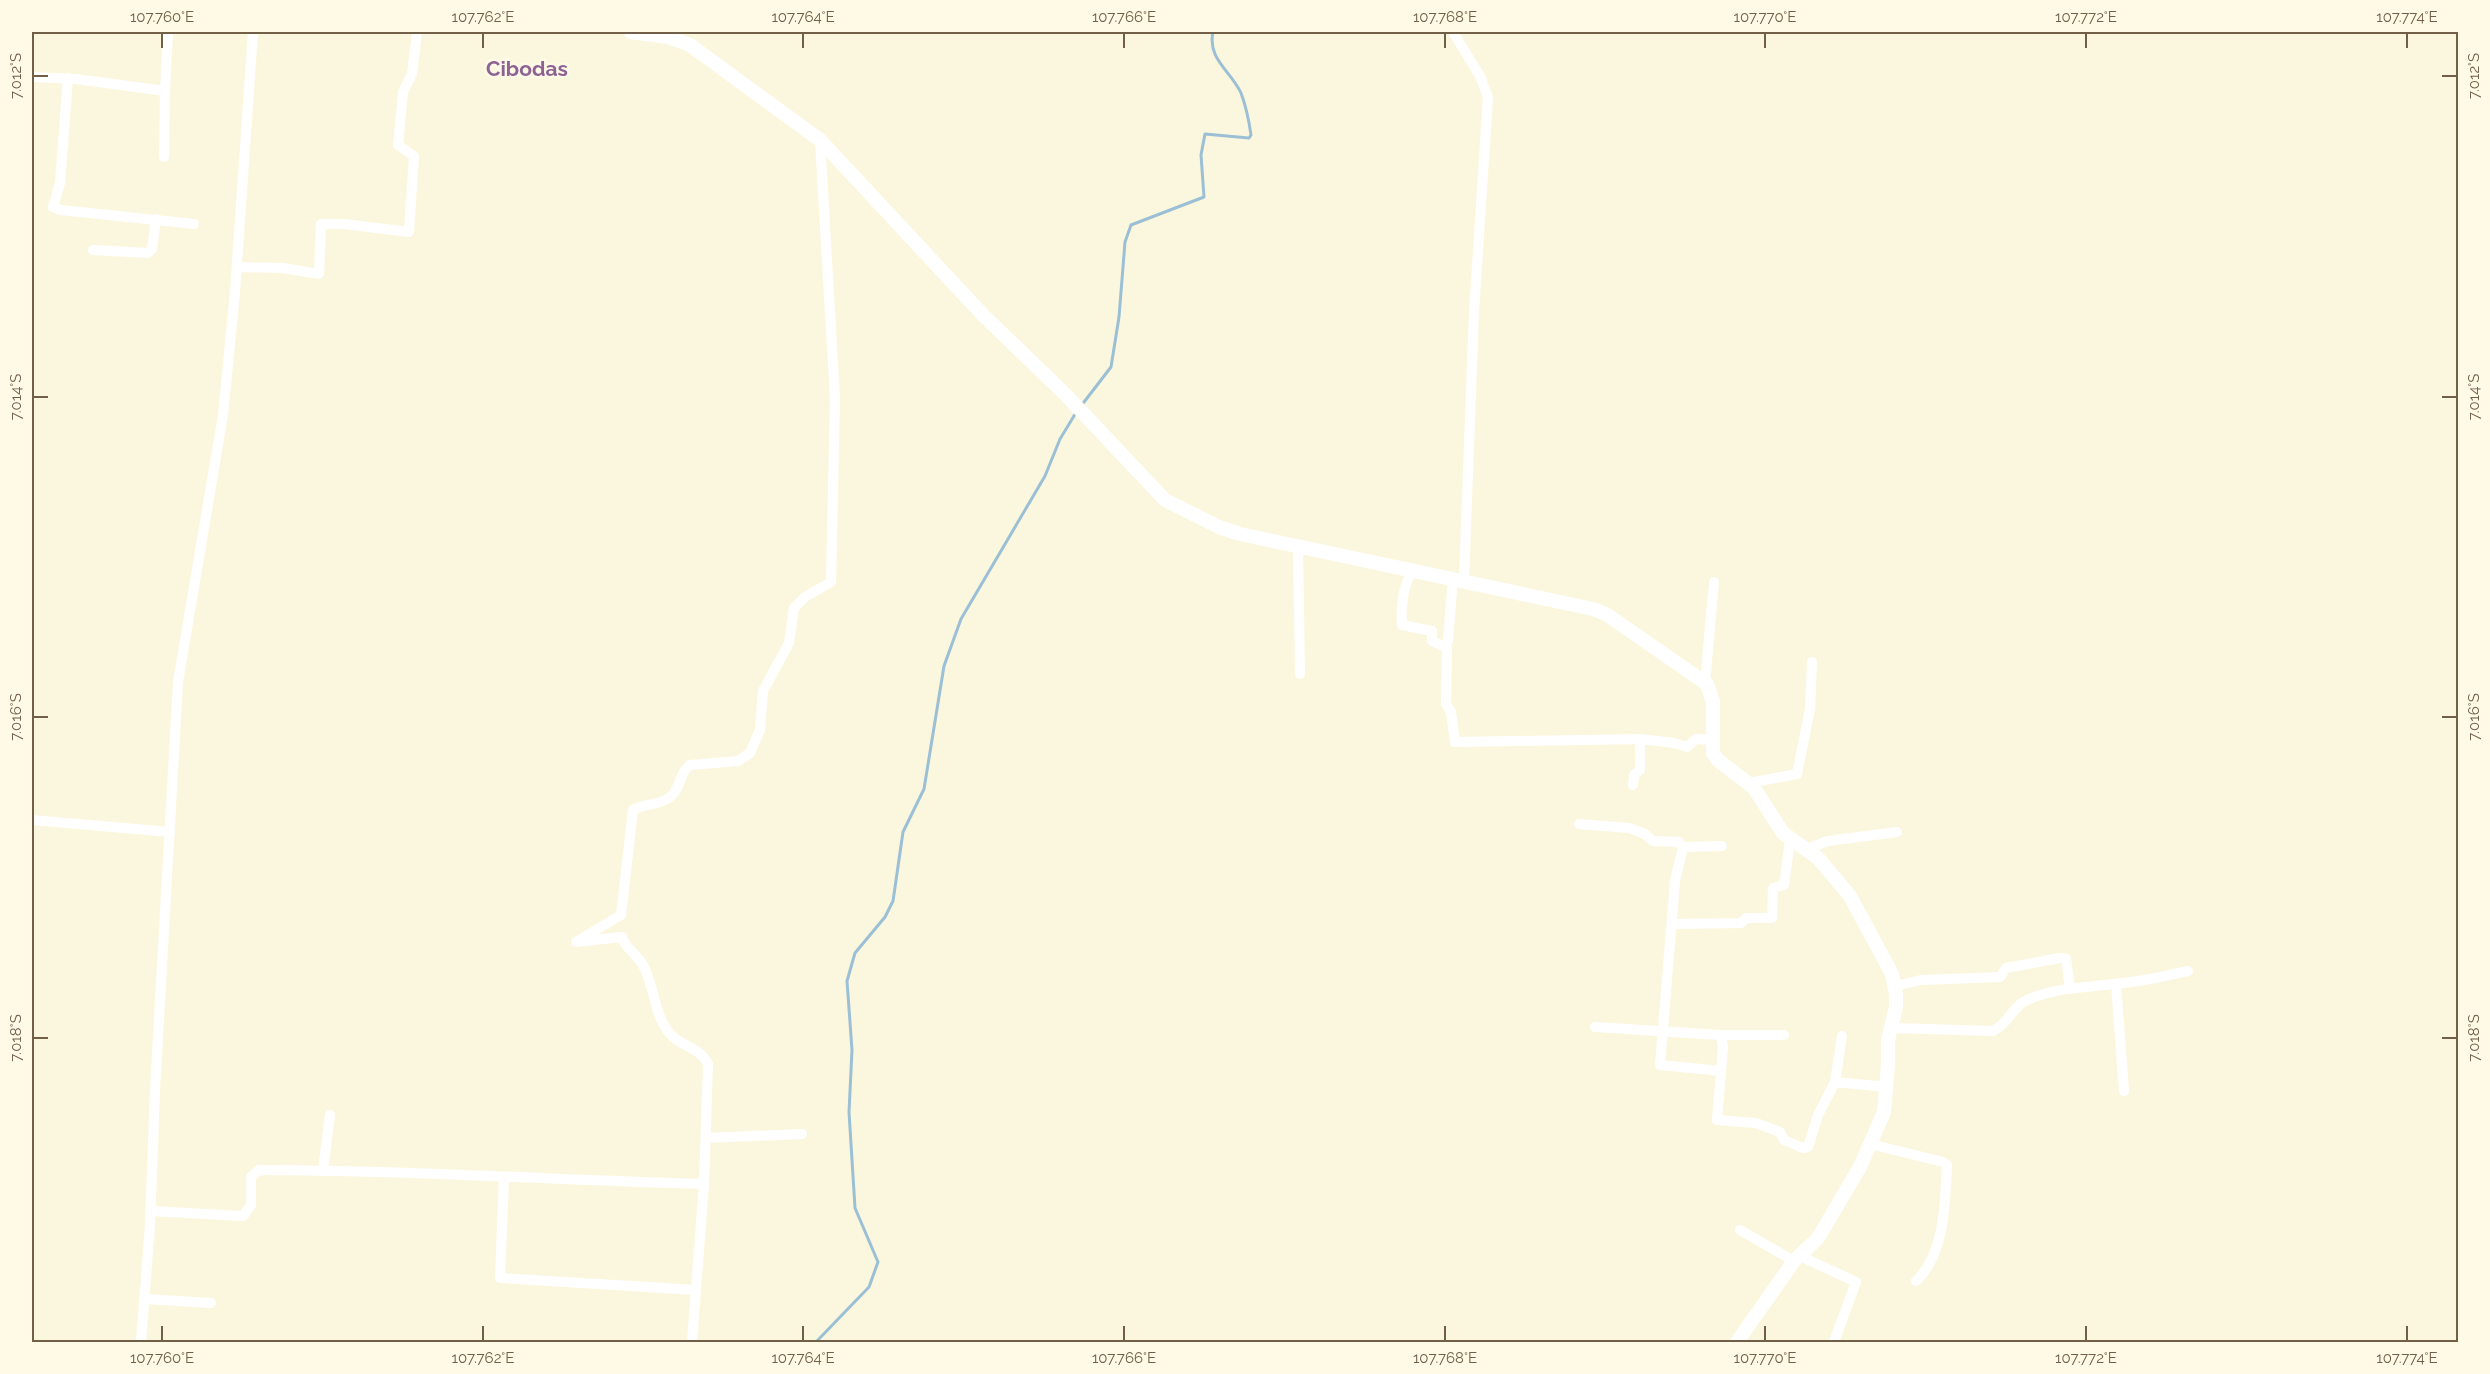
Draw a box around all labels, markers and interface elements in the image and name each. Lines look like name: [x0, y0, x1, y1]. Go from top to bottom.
text: 107.760°E: [130, 8, 194, 26]
text: 107.762°E: [452, 8, 514, 26]
text: 107.764°E: [771, 8, 835, 26]
text: 107.766°E: [1092, 8, 1156, 26]
text: 107.768°E: [1413, 8, 1477, 26]
text: 107.770°E: [1734, 8, 1797, 26]
text: 107.772°E: [2055, 8, 2117, 26]
text: 107.774°E: [2376, 8, 2438, 26]
text: 7.012°S: [7, 53, 25, 99]
text: 7.012°S: [2465, 53, 2483, 99]
district label: Cibodas: [486, 56, 568, 81]
text: 7.014°S: [7, 374, 25, 420]
text: 7.014°S: [2465, 374, 2483, 420]
text: 7.016°S: [7, 693, 25, 741]
text: 7.016°S: [2465, 693, 2483, 741]
text: 7.018°S: [7, 1014, 25, 1062]
text: 7.018°S: [2465, 1014, 2483, 1062]
text: 107.760°E: [130, 1349, 194, 1367]
text: 107.762°E: [452, 1349, 514, 1367]
text: 107.764°E: [771, 1349, 835, 1367]
text: 107.766°E: [1092, 1349, 1156, 1367]
text: 107.768°E: [1413, 1349, 1477, 1367]
text: 107.770°E: [1734, 1349, 1797, 1367]
text: 107.772°E: [2055, 1349, 2117, 1367]
text: 107.774°E: [2376, 1349, 2438, 1367]

